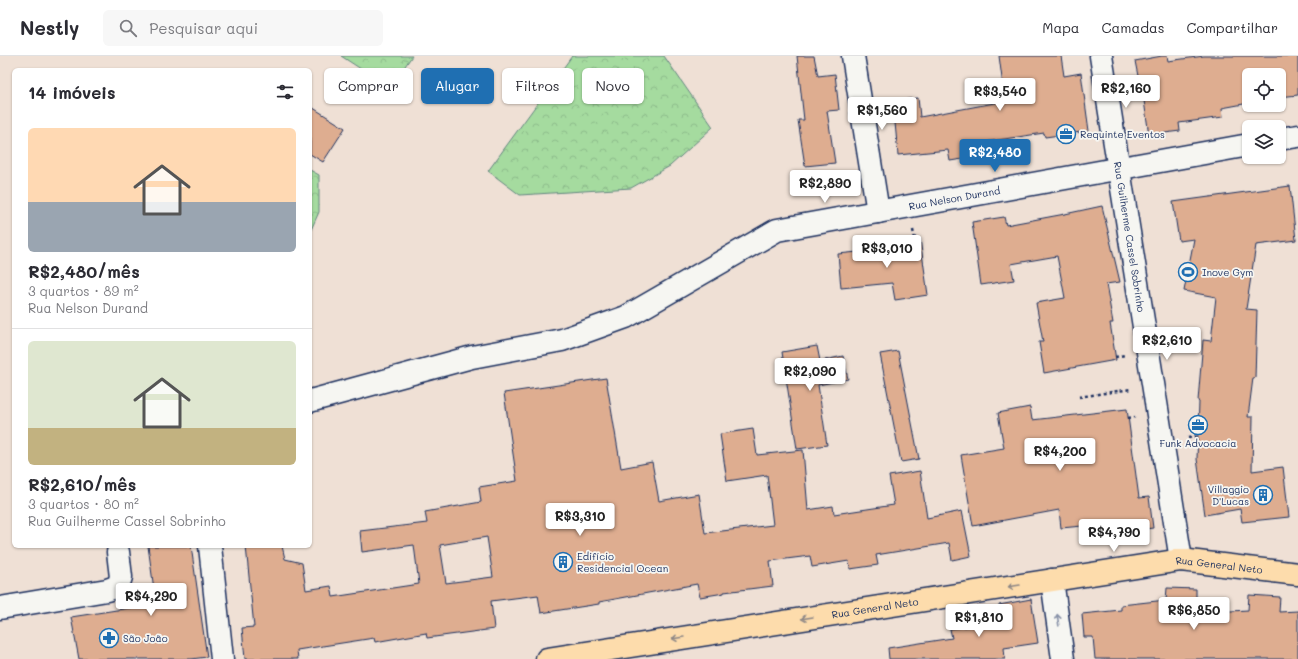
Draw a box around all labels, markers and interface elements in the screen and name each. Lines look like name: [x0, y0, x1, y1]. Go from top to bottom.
search box: [103, 10, 383, 46]
text: Nestly: [20, 15, 79, 40]
icon: search: [117, 17, 139, 39]
text: Pesquisar aqui: [149, 18, 258, 38]
text: Mapa: [1042, 18, 1080, 37]
text: Camadas: [1102, 18, 1165, 37]
text: Compartilhar: [1187, 18, 1278, 37]
chip: Comprar: [324, 68, 413, 104]
chip: Alugar: [421, 68, 494, 104]
chip: Filtros: [502, 68, 574, 104]
chip: Novo: [582, 68, 644, 104]
map controls: [1242, 68, 1286, 164]
button: locate: [1242, 68, 1286, 112]
pin: R$2,160: [1089, 75, 1163, 109]
pin: R$3,540: [963, 78, 1037, 112]
text: R$2,160: [1101, 79, 1151, 96]
text: 14 imóveis: [28, 81, 116, 103]
icon: filters: [274, 81, 296, 103]
text: R$3,540: [973, 82, 1027, 99]
pin: R$1,560: [845, 97, 919, 131]
text: R$1,560: [857, 101, 907, 118]
button: layers: [1242, 120, 1286, 164]
office icon: Requinte Eventos: [1055, 123, 1077, 145]
place label: Requinte Eventos: [1080, 127, 1165, 141]
pin: R$2,480: [958, 139, 1032, 173]
text: R$2,480: [969, 143, 1021, 160]
icon: home: [126, 154, 198, 226]
street label: Rua Guilherme Cassel Sobrinho: [1111, 160, 1149, 313]
pin: R$2,890: [788, 170, 862, 204]
text: R$2,890: [799, 174, 851, 191]
street label: Rua Nelson Durand: [908, 183, 1001, 213]
pin: R$3,010: [850, 235, 924, 269]
text: R$3,010: [861, 239, 913, 256]
text: R$2,480/mês: [28, 260, 140, 282]
sports icon: Inove Gym: [1177, 261, 1199, 283]
place label: Inove Gym: [1202, 265, 1253, 279]
text: 3 quartos · 89 m²: [28, 282, 139, 299]
text: Rua Nelson Durand: [28, 299, 148, 316]
pin: R$2,610: [1130, 327, 1204, 361]
text: R$2,610: [1142, 331, 1192, 348]
pin: R$2,090: [773, 358, 847, 392]
text: R$2,090: [784, 362, 836, 379]
icon: home: [126, 367, 198, 439]
office icon: Funk Advocacia: [1187, 414, 1209, 436]
place label: Funk Advocacia: [1160, 436, 1236, 450]
pin: R$4,200: [1023, 438, 1097, 472]
text: R$4,200: [1033, 442, 1087, 459]
text: R$2,610/mês: [28, 473, 136, 495]
place label: Villaggio D'Lucas: [1208, 482, 1249, 508]
building icon: Villaggio D'Lucas: [1252, 484, 1274, 506]
text: 3 quartos · 80 m²: [28, 495, 139, 512]
pin: R$3,310: [543, 503, 617, 537]
text: R$3,310: [555, 507, 605, 524]
text: Rua Guilherme Cassel Sobrinho: [28, 512, 226, 529]
pin: R$4,790: [1077, 519, 1151, 553]
text: R$4,790: [1088, 523, 1140, 540]
place label: Edifício Residencial Ocean: [577, 549, 668, 575]
building icon: Edifício Residencial Ocean: [552, 551, 574, 573]
street label: Rua General Neto: [1174, 553, 1263, 577]
one-way arrow: [1008, 582, 1021, 590]
pin: R$4,290: [114, 583, 188, 617]
text: R$4,290: [125, 587, 177, 604]
street label: Rua General Neto: [831, 594, 919, 621]
pin: R$6,850: [1157, 597, 1231, 631]
text: R$6,850: [1168, 601, 1220, 618]
pin: R$1,810: [942, 604, 1016, 638]
text: R$1,810: [955, 608, 1003, 625]
one-way arrow: [801, 614, 814, 622]
one-way arrow: [1054, 614, 1062, 627]
pharmacy icon: São João: [98, 627, 120, 649]
place label: São João: [123, 631, 168, 645]
one-way arrow: [672, 634, 685, 642]

